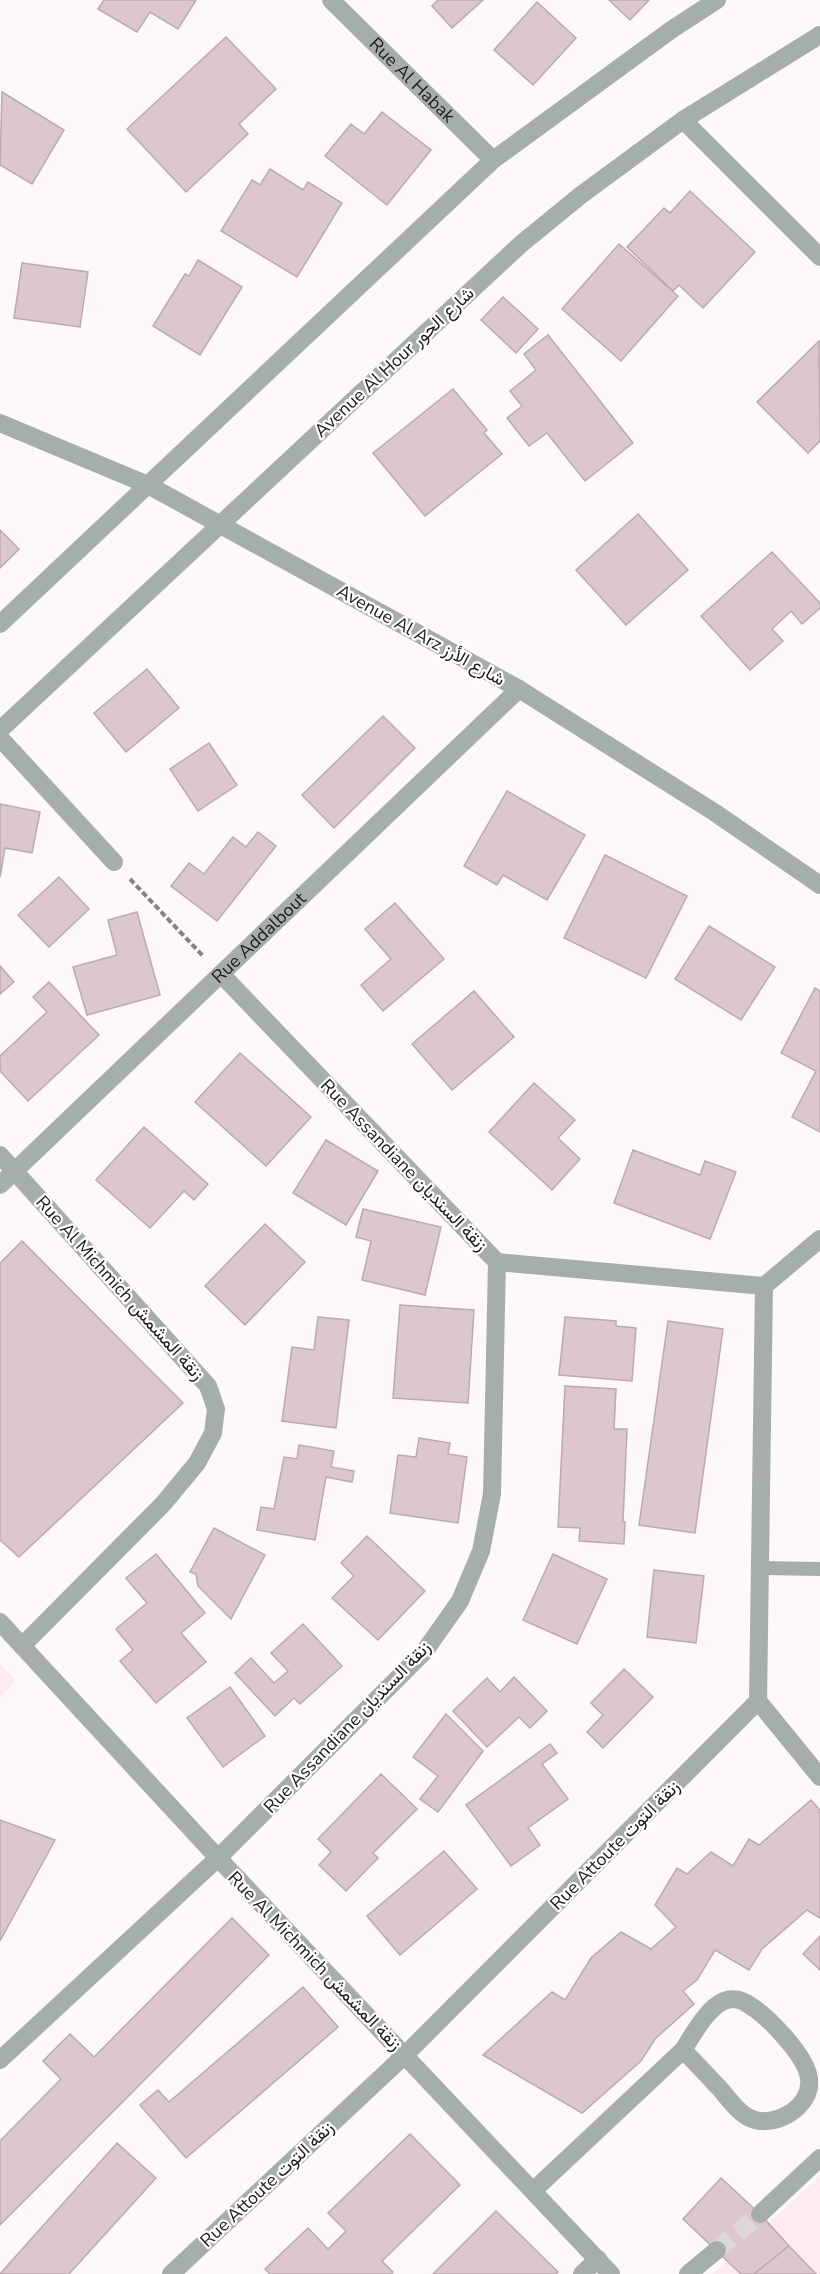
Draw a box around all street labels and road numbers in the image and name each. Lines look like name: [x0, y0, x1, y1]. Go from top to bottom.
street label: Rue Al Habak: [364, 32, 461, 129]
street label: Avenue Al Hour شارع الحور: [309, 281, 479, 443]
street label: Avenue Al Arz شارع الأرز: [333, 579, 509, 691]
street label: Rue Addalbout: [206, 886, 312, 989]
street label: Rue Assandiane زنقة السنديان: [315, 1074, 493, 1256]
street label: Rue Al Michmich زنقة المشمش: [31, 1191, 209, 1385]
street label: Rue Assandiane زنقة السنديان: [258, 1636, 436, 1818]
street label: Rue Attoute زنقة التوت: [545, 1775, 685, 1915]
street label: Rue Al Michmich زنقة المشمش: [223, 1866, 407, 2056]
street label: Rue Attoute زنقة التوت: [195, 2116, 339, 2252]

